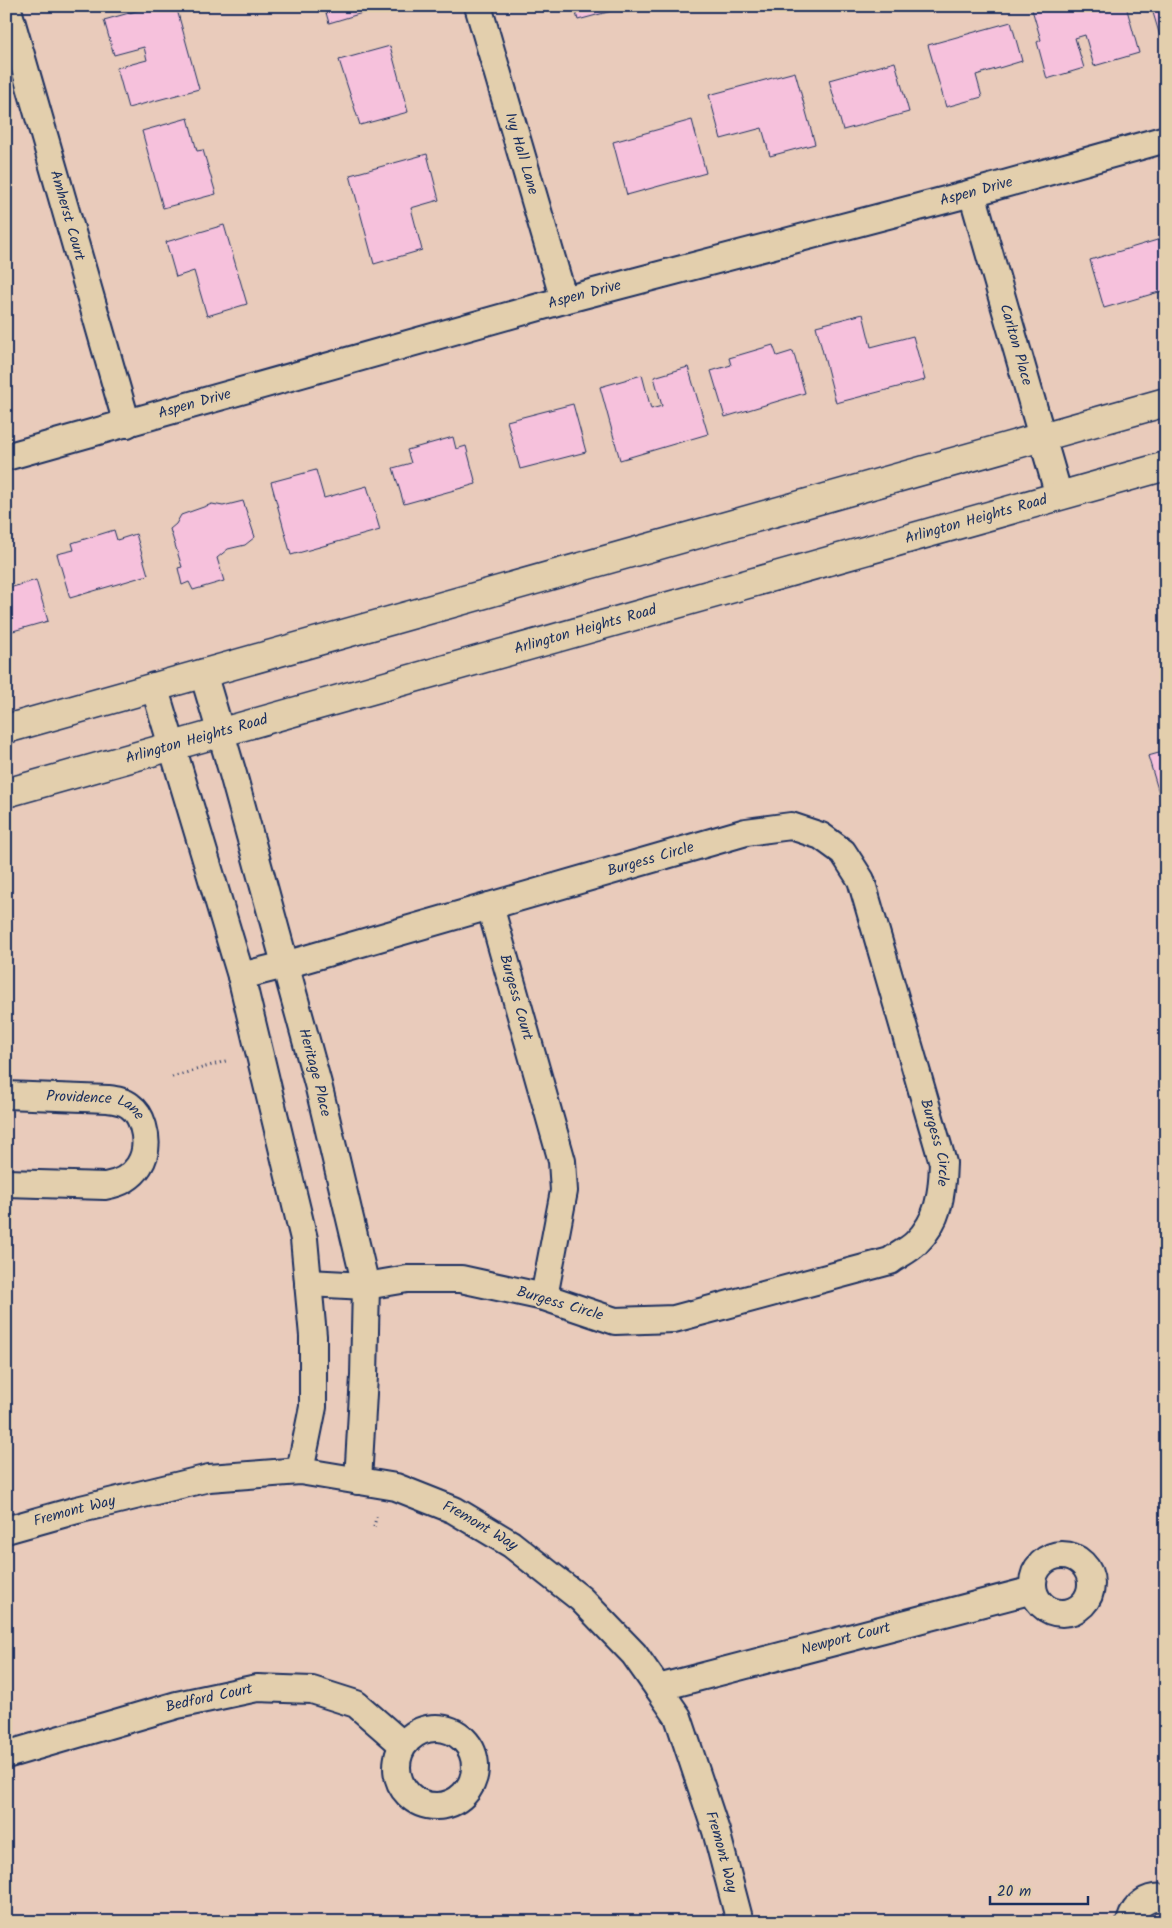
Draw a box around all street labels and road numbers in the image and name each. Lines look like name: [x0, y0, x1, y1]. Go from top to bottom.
street label: Ivy Hall Lane: [498, 110, 545, 198]
street label: Amherst Court: [43, 168, 92, 264]
street label: Aspen Drive: [937, 170, 1016, 213]
street label: Aspen Drive: [545, 273, 624, 316]
street label: Carlton Place: [993, 301, 1039, 389]
street label: Aspen Drive: [155, 382, 234, 426]
street label: Arlington Heights Road: [902, 488, 1051, 551]
street label: Arlington Heights Road: [511, 598, 660, 661]
street label: Arlington Heights Road: [123, 708, 271, 771]
street label: Burgess Circle: [605, 836, 697, 883]
street label: Burgess Court: [492, 952, 539, 1043]
street label: Heritage Place: [291, 1026, 337, 1120]
street label: Providence Lane: [46, 1085, 151, 1125]
street label: Burgess Circle: [913, 1096, 955, 1188]
street label: Burgess Circle: [514, 1280, 606, 1328]
street label: Fremont Way: [31, 1489, 119, 1534]
street label: Fremont Way: [439, 1495, 524, 1558]
street label: Newport Court: [798, 1616, 893, 1662]
street label: Bedford Court: [163, 1677, 255, 1720]
street label: Fremont Way: [698, 1808, 744, 1897]

